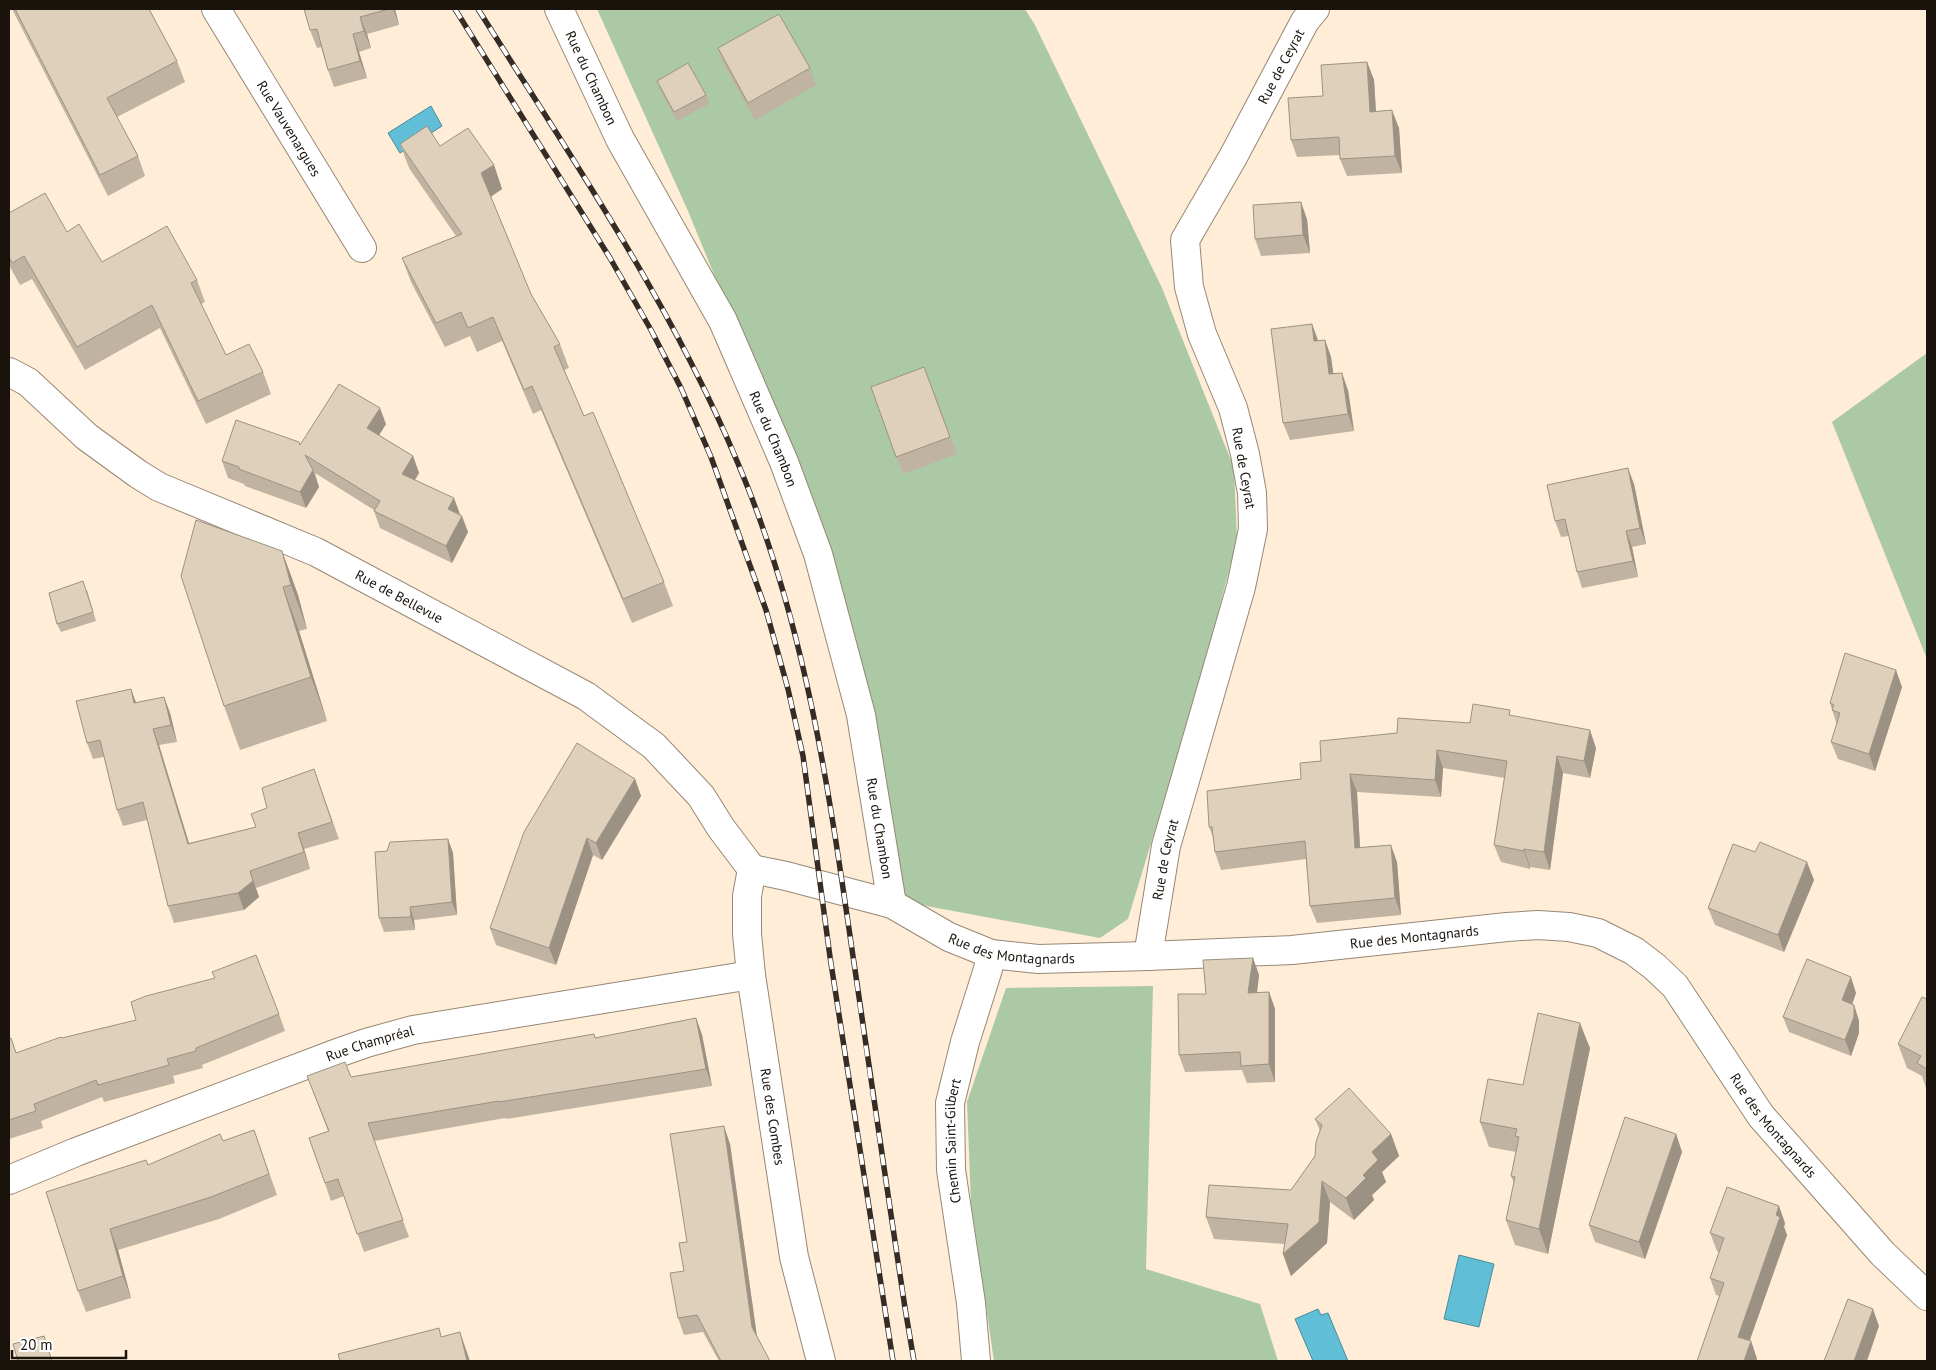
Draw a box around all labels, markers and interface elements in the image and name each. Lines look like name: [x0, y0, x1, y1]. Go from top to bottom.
street label: Rue de Ceyrat: [1254, 26, 1308, 107]
street label: Rue du Chambon: [561, 28, 621, 128]
street label: Rue Vauvenargues: [253, 77, 325, 180]
street label: Rue du Chambon: [745, 388, 801, 489]
street label: Rue de Ceyrat: [1228, 426, 1260, 510]
street label: Rue de Bellevue: [352, 566, 446, 627]
street label: Rue du Chambon: [862, 777, 897, 880]
street label: Rue de Ceyrat: [1148, 817, 1182, 901]
street label: Rue des Montagnards: [1349, 921, 1480, 953]
street label: Rue des Montagnards: [946, 929, 1075, 968]
street label: Rue Champréal: [323, 1021, 416, 1066]
street label: Rue des Combes: [756, 1067, 789, 1167]
street label: Rue des Montagnards: [1726, 1070, 1821, 1182]
street label: Chemin Saint-Gilbert: [941, 1076, 965, 1204]
scale bar: [12, 1328, 126, 1360]
text: 20 m: [20, 1335, 53, 1354]

